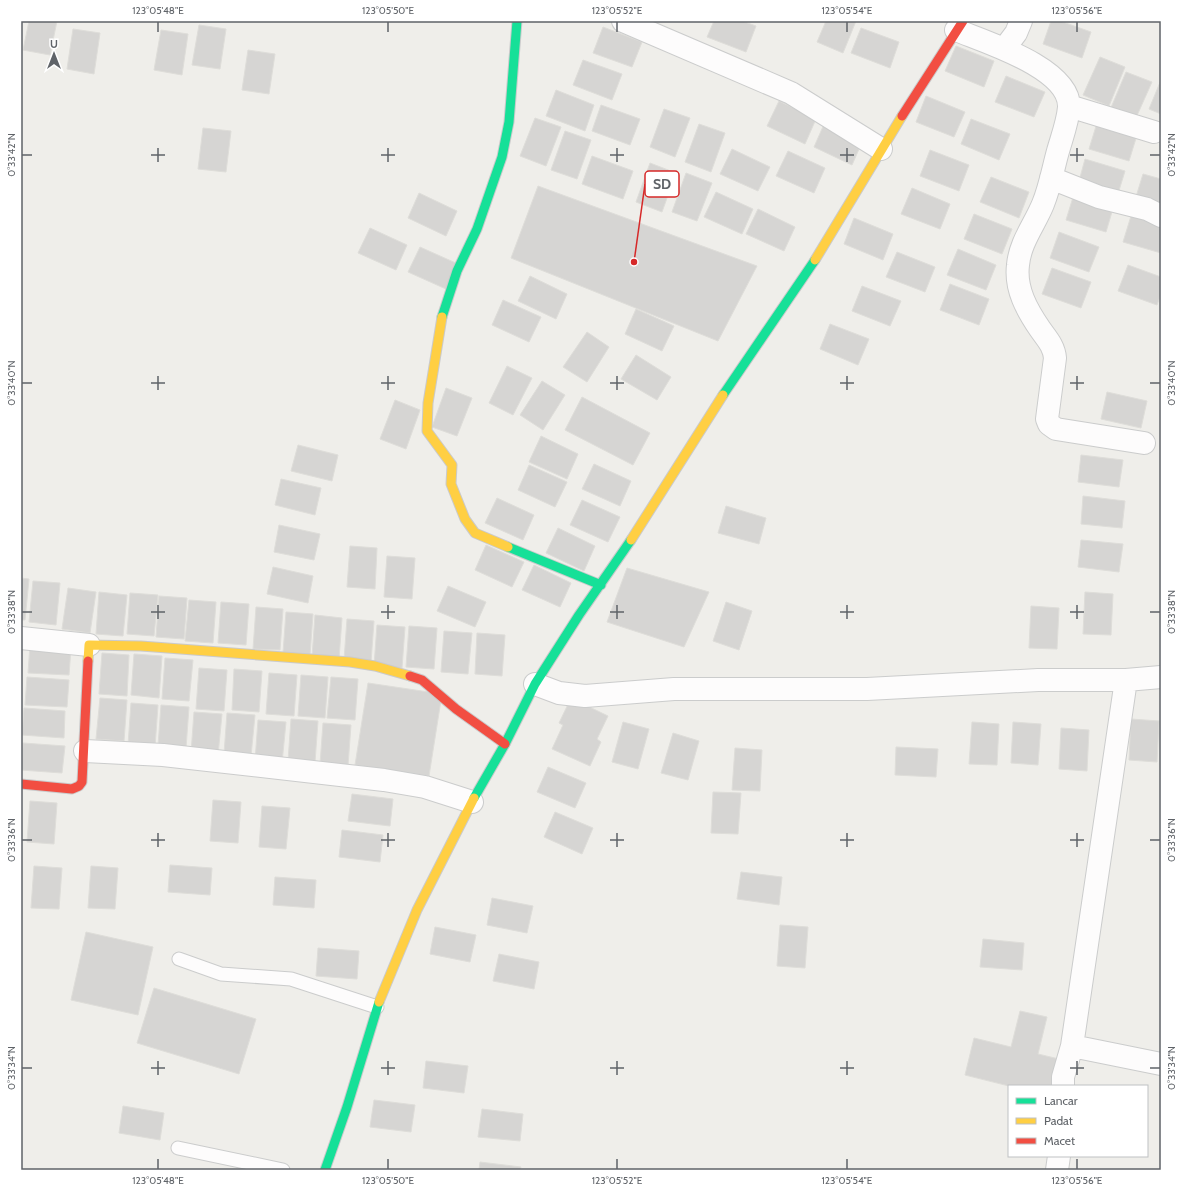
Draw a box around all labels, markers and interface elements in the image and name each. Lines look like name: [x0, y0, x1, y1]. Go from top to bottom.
text: 123°05'48"E: [132, 4, 184, 17]
text: 123°05'50"E: [362, 4, 414, 17]
text: 123°05'52"E: [592, 4, 643, 17]
text: 123°05'54"E: [822, 4, 873, 17]
text: 123°05'56"E: [1052, 4, 1103, 17]
north arrow: [34, 34, 74, 74]
text: U: [50, 37, 58, 51]
text: 0°33'42"N: [5, 133, 18, 177]
text: 0°33'42"N: [1165, 133, 1178, 177]
callout: SD: [645, 171, 679, 197]
text: SD: [653, 175, 671, 193]
text: 0°33'40"N: [5, 360, 18, 406]
text: 0°33'40"N: [1165, 360, 1178, 406]
text: 0°33'38"N: [5, 590, 18, 634]
text: 0°33'38"N: [1165, 590, 1178, 634]
text: 0°33'36"N: [5, 818, 18, 862]
text: 0°33'36"N: [1165, 818, 1178, 862]
text: 0°33'34"N: [5, 1046, 18, 1090]
text: 0°33'34"N: [1165, 1046, 1178, 1090]
legend: [1008, 1085, 1148, 1157]
text: Lancar: [1044, 1093, 1078, 1108]
text: Padat: [1044, 1113, 1073, 1128]
text: Macet: [1044, 1133, 1075, 1148]
text: 123°05'48"E: [132, 1174, 184, 1187]
text: 123°05'50"E: [362, 1174, 414, 1187]
text: 123°05'52"E: [592, 1174, 643, 1187]
text: 123°05'54"E: [822, 1174, 873, 1187]
text: 123°05'56"E: [1052, 1174, 1103, 1187]

